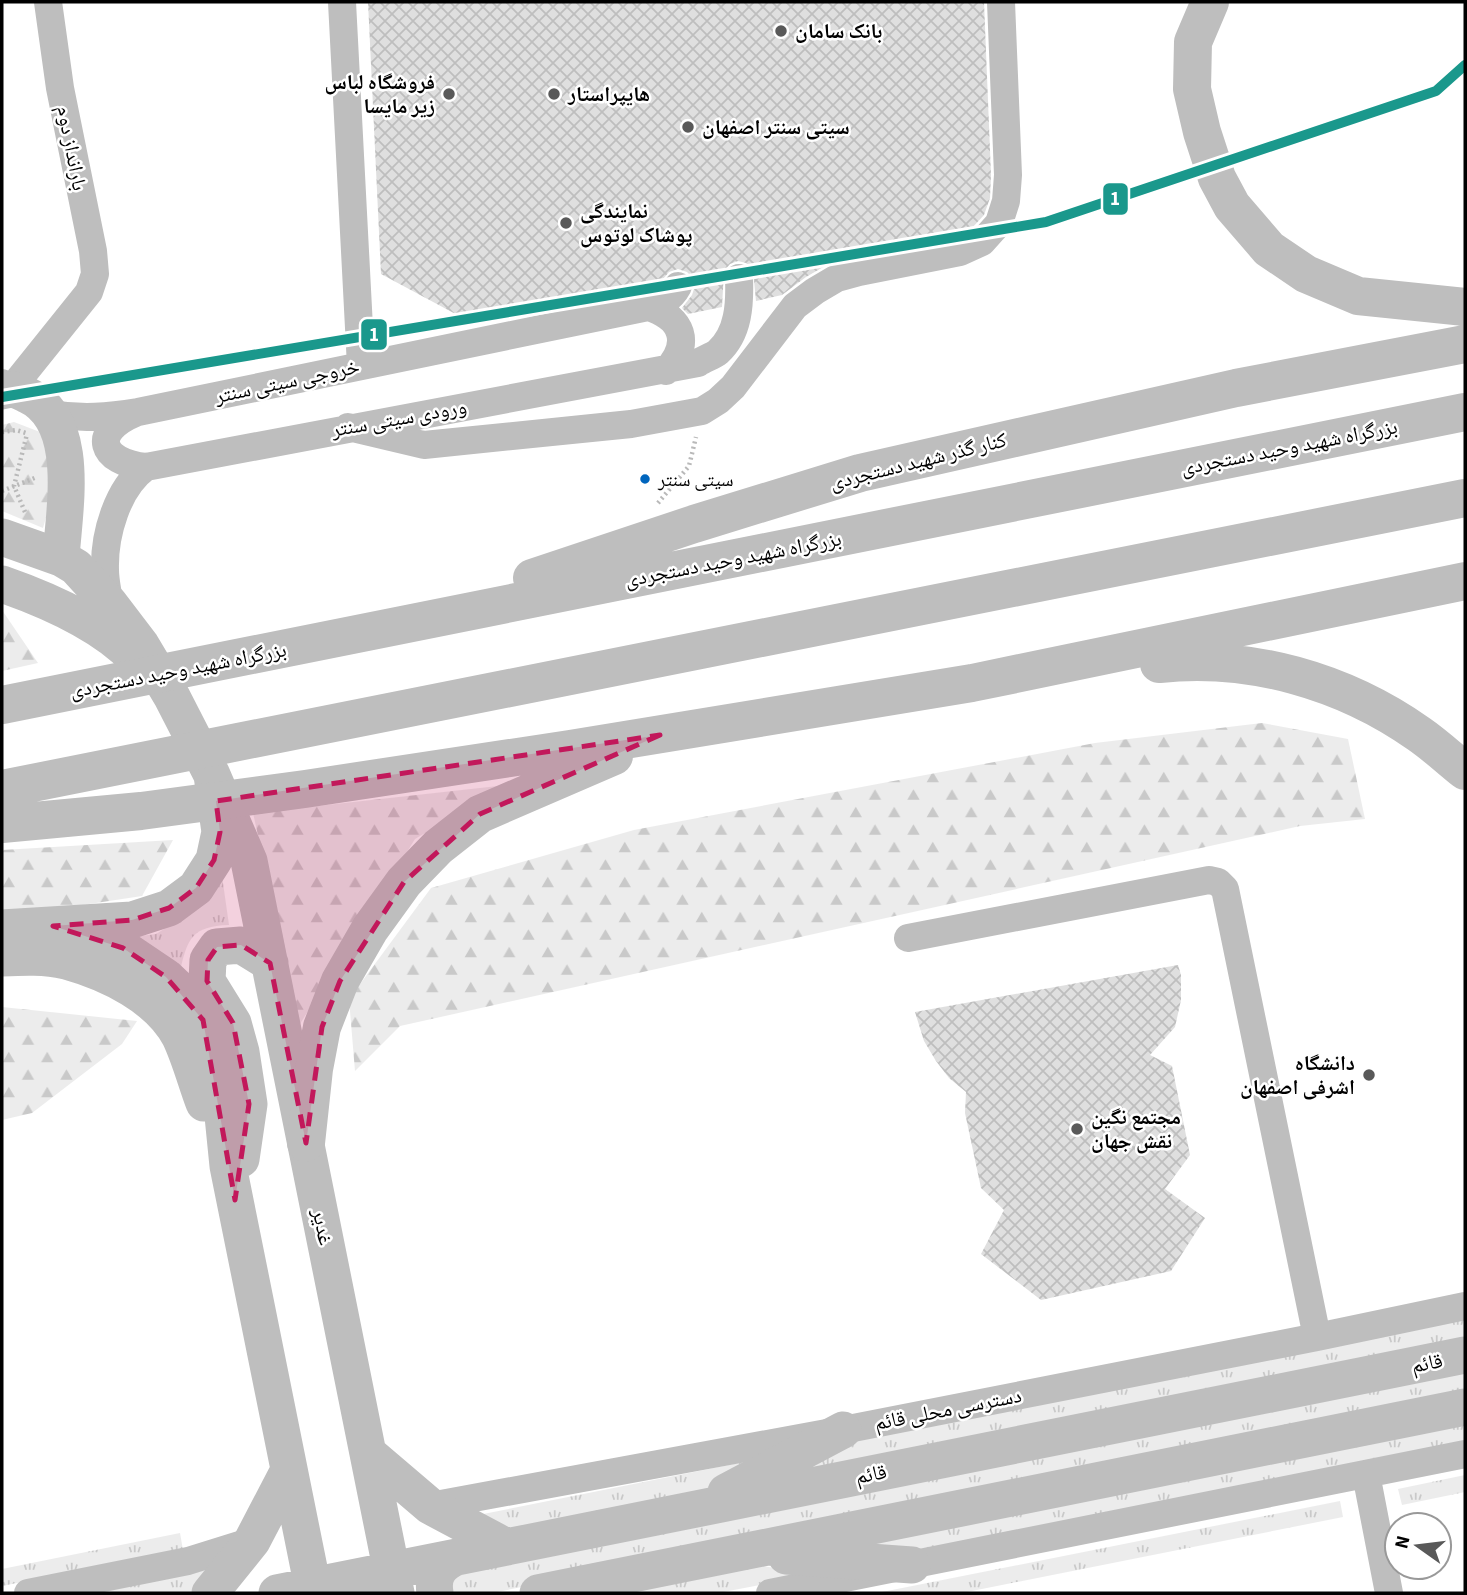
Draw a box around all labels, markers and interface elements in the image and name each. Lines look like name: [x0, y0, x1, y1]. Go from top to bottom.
place label: بانک سامان: [795, 16, 882, 46]
marker: بانک سامان: [773, 23, 789, 39]
place label: فروشگاه لباس زیر مایسا: [325, 67, 435, 121]
place label: هایپراستار: [567, 79, 650, 109]
marker: فروشگاه لباس زیر مایسا: [441, 86, 457, 102]
marker: هایپراستار: [546, 86, 562, 102]
street label: بارانداز دوم: [49, 103, 95, 193]
place label: سیتی سنتر اصفهان: [702, 112, 850, 142]
marker: سیتی سنتر اصفهان: [680, 119, 696, 135]
line badge: 1: [1102, 182, 1129, 216]
text: 1: [1110, 186, 1120, 213]
place label: نمایندگی پوشاک لوتوس: [580, 196, 693, 250]
marker: نمایندگی پوشاک لوتوس: [558, 215, 574, 231]
line badge: 1: [360, 318, 388, 351]
text: 1: [369, 322, 379, 349]
street label: خروجی سیتی سنتر: [211, 351, 362, 411]
street label: ورودی سیتی سنتر: [328, 391, 469, 445]
street label: بزرگراه شهید وحید دستجردی: [1178, 411, 1400, 483]
street label: کنار گذر شهید دستجردی: [826, 424, 1010, 497]
place label: سیتی سنتر: [657, 467, 734, 494]
marker: سیتی سنتر: [638, 472, 652, 486]
street label: بزرگراه شهید وحید دستجردی: [622, 523, 844, 595]
street label: بزرگراه شهید وحید دستجردی: [67, 634, 289, 706]
place label: دانشگاه اشرفی اصفهان: [1240, 1048, 1355, 1102]
marker: دانشگاه اشرفی اصفهان: [1361, 1067, 1377, 1083]
place label: مجتمع نگین نقش جهان: [1091, 1102, 1181, 1156]
marker: مجتمع نگین نقش جهان: [1069, 1121, 1085, 1137]
street label: غدیر: [305, 1205, 341, 1248]
street label: قائم: [1409, 1345, 1445, 1381]
street label: دسترسی محلی قائم: [872, 1380, 1024, 1438]
street label: قائم: [853, 1456, 889, 1492]
north arrow: [1383, 1511, 1453, 1581]
text: N: [1388, 1533, 1418, 1552]

